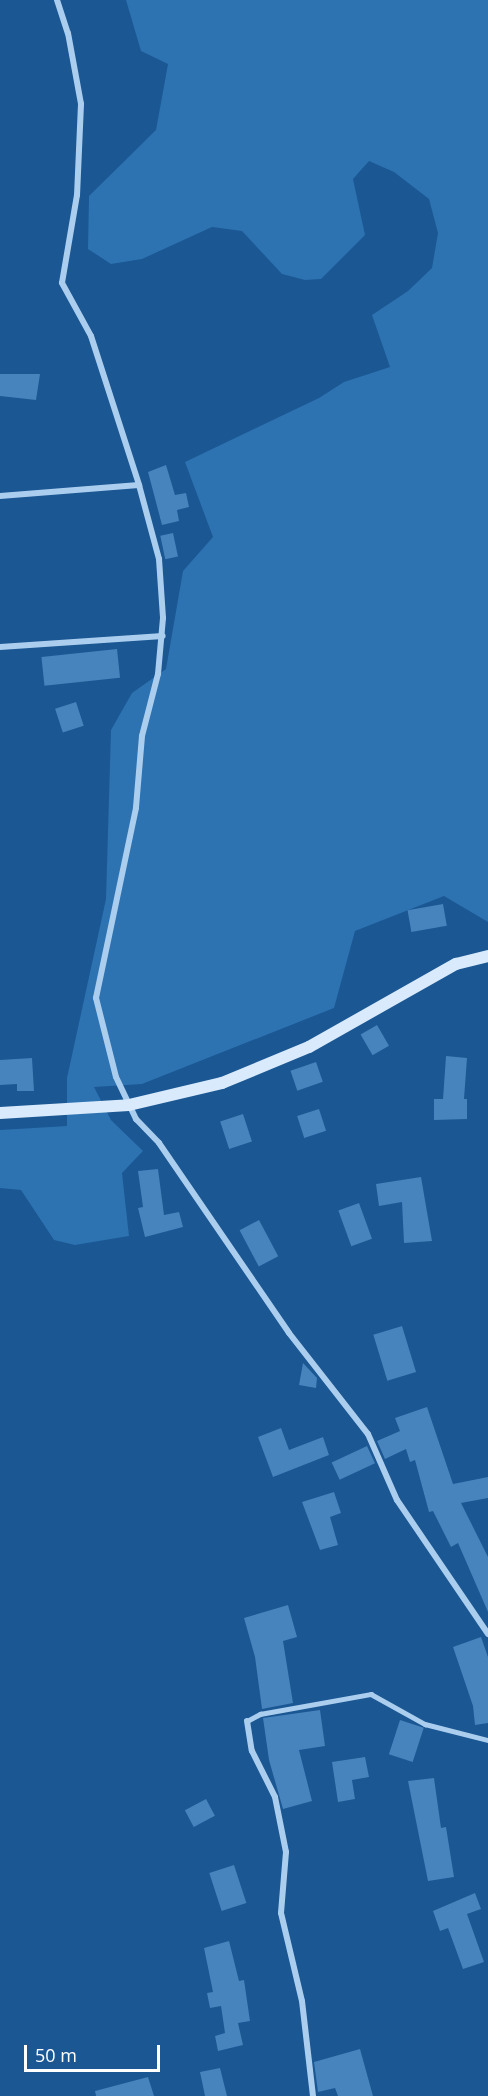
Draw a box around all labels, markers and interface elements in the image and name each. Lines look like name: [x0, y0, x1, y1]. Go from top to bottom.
scale bar: [27, 2033, 164, 2071]
text: 50 m: [35, 2043, 77, 2067]

